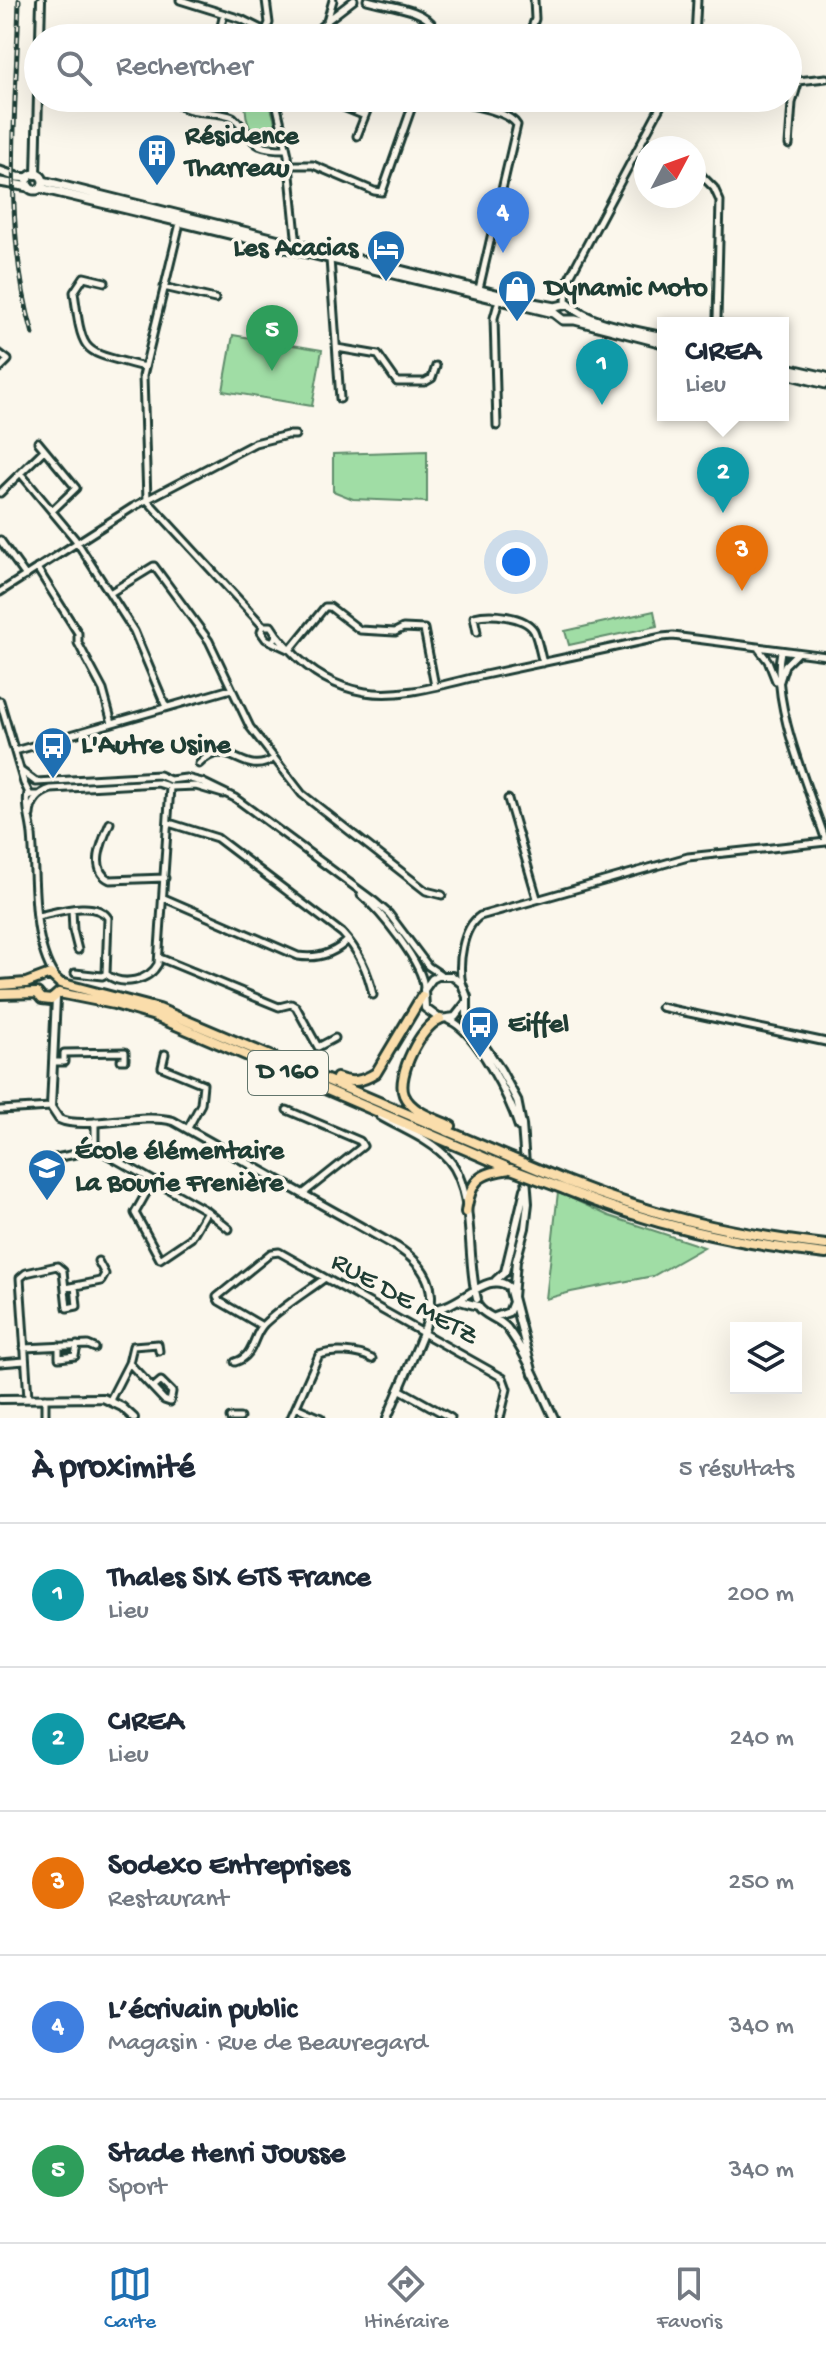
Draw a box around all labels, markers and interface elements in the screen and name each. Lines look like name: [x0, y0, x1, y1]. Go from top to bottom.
search box: [24, 24, 802, 112]
icon: search: [52, 46, 96, 90]
text: Rechercher: [116, 51, 252, 86]
place label: Résidence Tharreau: [183, 121, 300, 186]
building icon: Résidence Tharreau: [136, 132, 178, 187]
north arrow: [634, 136, 706, 208]
pin: 4: [477, 187, 529, 253]
hotel icon: Les Acacias: [365, 228, 407, 283]
place label: Les Acacias: [233, 233, 360, 266]
shop icon: Dynamic Moto: [496, 268, 538, 323]
place label: Dynamic Moto: [542, 273, 708, 306]
pin: 5: [246, 305, 298, 371]
popup: [657, 317, 789, 421]
text: CIREA: [685, 336, 761, 371]
pin: 1: [576, 339, 628, 405]
text: Lieu: [685, 371, 726, 402]
pin: 2: [697, 447, 749, 513]
pin: 3: [716, 525, 768, 591]
your location: [496, 542, 536, 582]
bus stop icon: L'Autre Usine: [32, 725, 74, 780]
place label: L'Autre Usine: [81, 730, 232, 763]
bus stop icon: Eiffel: [459, 1004, 501, 1059]
place label: Eiffel: [508, 1009, 569, 1042]
road number: D 160: [248, 1051, 328, 1095]
place label: École élémentaire La Bourie Frenière: [75, 1136, 285, 1201]
school or university icon: École élémentaire La Bourie Frenière: [26, 1147, 68, 1202]
street label: RUE DE METZ: [325, 1246, 484, 1354]
map controls: [730, 1322, 802, 1394]
button: layers: [730, 1322, 802, 1394]
text: À proximité: [32, 1450, 195, 1490]
text: 5 résultats: [679, 1455, 794, 1486]
text: Thales SIX GTS France: [108, 1562, 371, 1597]
text: 1: [53, 1580, 63, 1611]
text: 200 m: [727, 1580, 794, 1611]
text: Lieu: [108, 1597, 149, 1628]
text: CIREA: [108, 1706, 184, 1741]
text: 2: [52, 1724, 64, 1755]
text: 240 m: [730, 1724, 794, 1755]
text: Lieu: [108, 1741, 149, 1772]
text: Sodexo Entreprises: [108, 1850, 350, 1885]
text: 3: [51, 1868, 65, 1899]
text: 250 m: [728, 1868, 794, 1899]
text: Restaurant: [108, 1885, 228, 1916]
text: L’écrivain public: [108, 1994, 297, 2029]
text: 4: [52, 2012, 64, 2043]
text: 340 m: [729, 2012, 794, 2043]
text: Magasin · Rue de Beauregard: [108, 2029, 428, 2060]
text: Stade Henri Jousse: [108, 2138, 345, 2173]
text: 5: [51, 2156, 65, 2187]
text: 340 m: [729, 2156, 794, 2187]
text: Sport: [108, 2173, 166, 2204]
tab: Carte: [104, 2262, 156, 2336]
tab: Itinéraire: [364, 2262, 449, 2336]
tab: Favoris: [657, 2262, 722, 2336]

